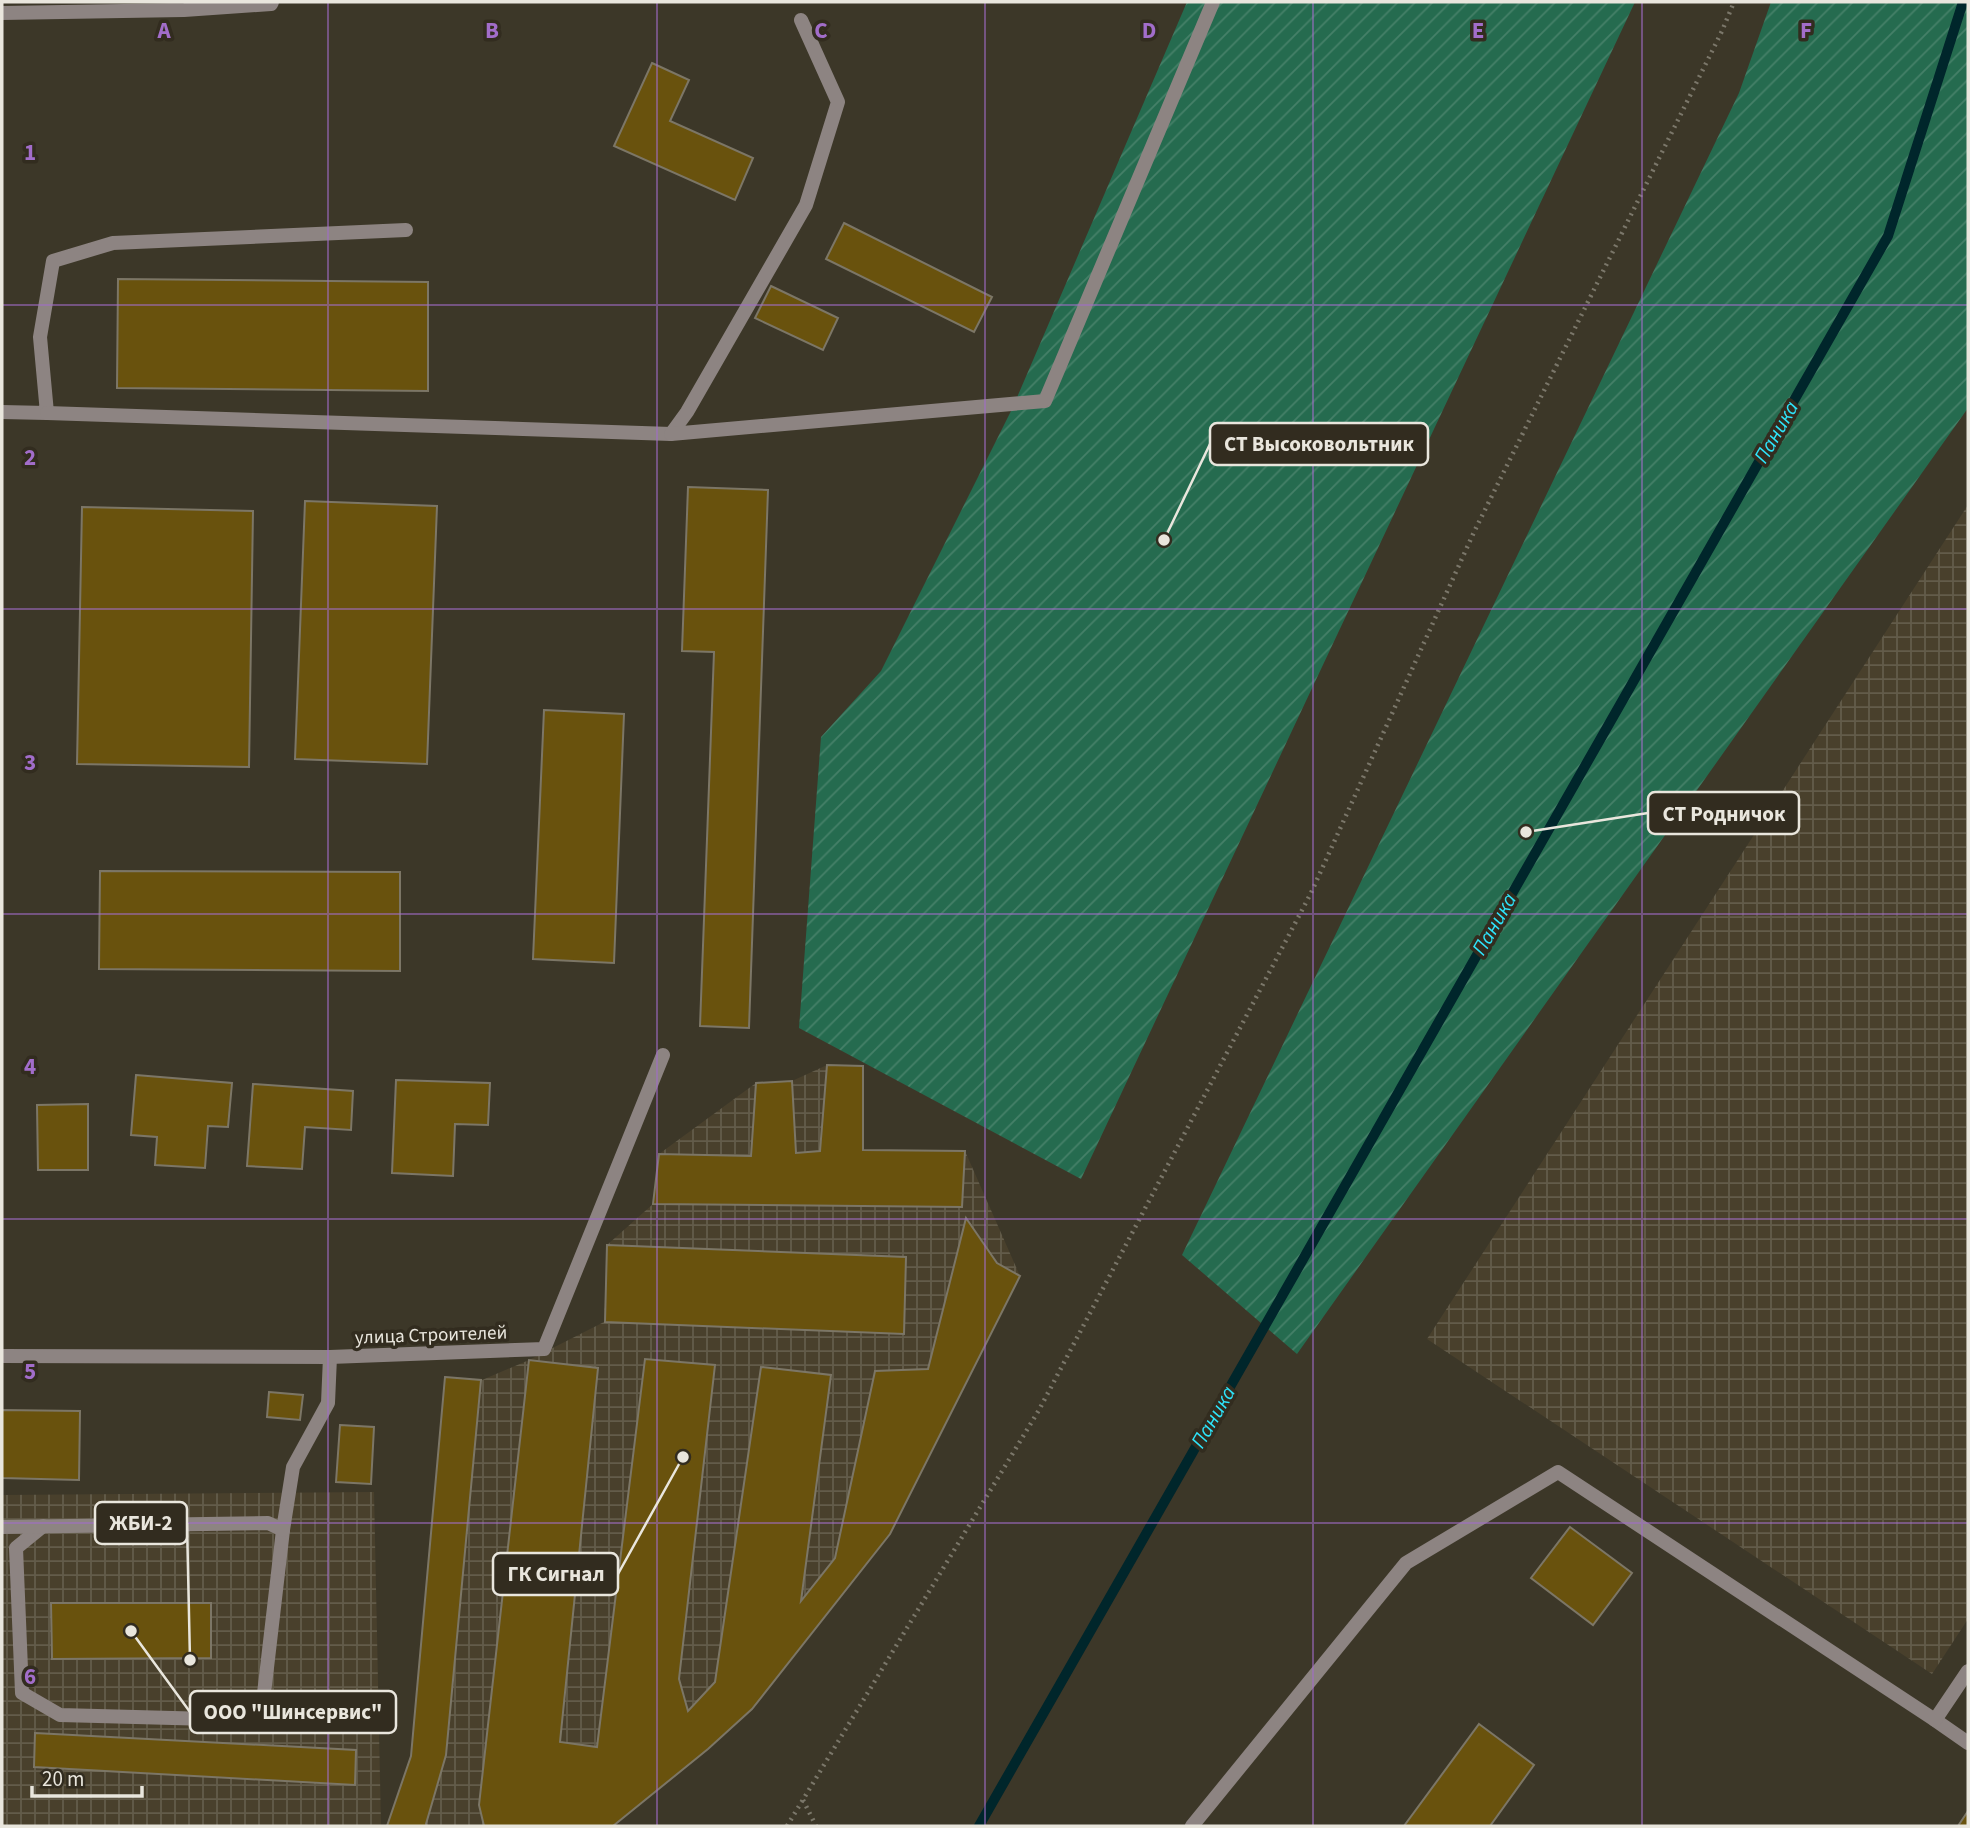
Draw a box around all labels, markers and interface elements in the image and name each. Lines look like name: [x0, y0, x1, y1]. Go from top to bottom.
text: A: [156, 14, 171, 47]
text: B: [485, 14, 499, 47]
text: C: [814, 14, 828, 47]
text: D: [1142, 14, 1156, 47]
text: E: [1472, 14, 1484, 47]
text: F: [1800, 14, 1812, 47]
text: 1: [24, 136, 36, 169]
water label: Паника: [1746, 395, 1806, 469]
callout: СТ Высоковольтник: [1210, 423, 1428, 465]
text: СТ Высоковольтник: [1224, 429, 1415, 459]
text: 2: [24, 441, 36, 474]
text: 3: [24, 746, 36, 779]
callout: СТ Родничок: [1648, 792, 1799, 834]
text: СТ Родничок: [1662, 799, 1786, 829]
water label: Паника: [1464, 887, 1524, 961]
text: 4: [24, 1050, 36, 1083]
street label: улица Строителей: [354, 1319, 508, 1352]
text: 5: [24, 1355, 36, 1388]
water label: Паника: [1183, 1380, 1243, 1454]
callout: ЖБИ-2: [95, 1502, 187, 1544]
text: ЖБИ-2: [109, 1508, 173, 1538]
callout: ГК Сигнал: [493, 1553, 618, 1595]
text: ГК Сигнал: [508, 1559, 604, 1589]
text: 6: [24, 1660, 36, 1693]
callout: ООО "Шинсервис": [190, 1691, 396, 1733]
text: ООО "Шинсервис": [204, 1697, 382, 1727]
scale bar: [32, 1755, 142, 1799]
text: 20 m: [42, 1764, 84, 1794]

